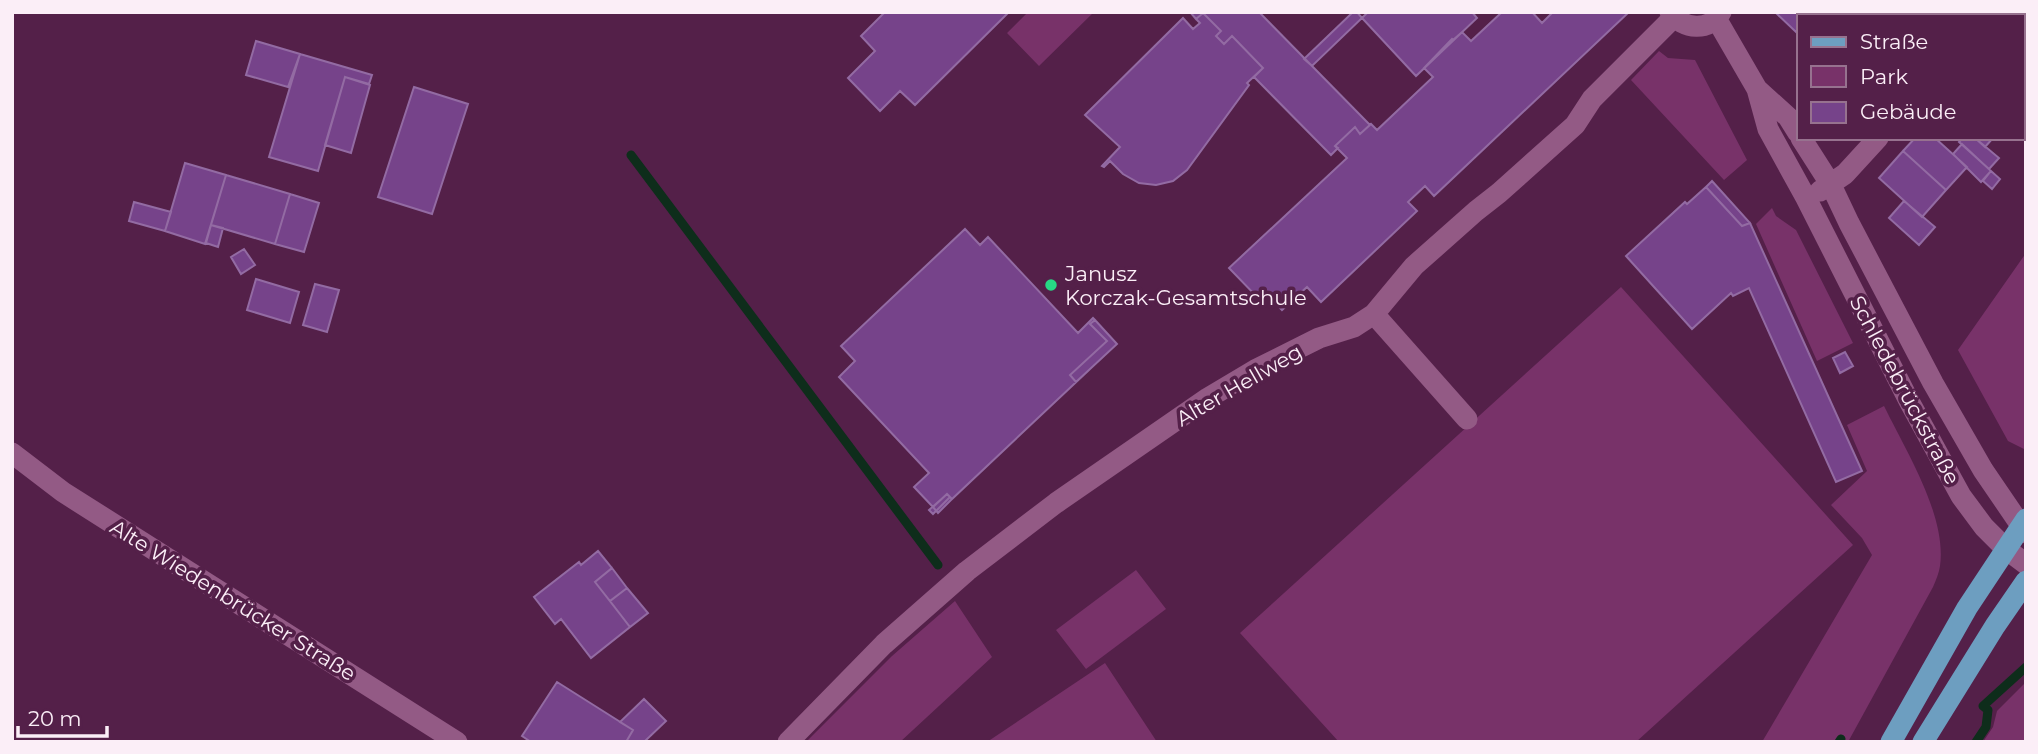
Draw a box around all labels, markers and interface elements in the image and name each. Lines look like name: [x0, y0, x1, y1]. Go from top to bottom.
legend: [1797, 14, 2024, 140]
text: Straße: [1860, 29, 1928, 54]
text: Park: [1860, 64, 1908, 89]
text: Gebäude: [1860, 99, 1957, 124]
place label: Janusz Korczak-Gesamtschule: [1064, 261, 1307, 310]
marker: Janusz Korczak-Gesamtschule: [1043, 277, 1059, 293]
street label: Schledebrückstraße: [1845, 291, 1965, 489]
street label: Alter Hellweg: [1171, 339, 1307, 431]
street label: Alte Wiedenbrücker Straße: [106, 514, 360, 686]
scale bar: [18, 694, 107, 738]
text: 20 m: [28, 706, 82, 731]

